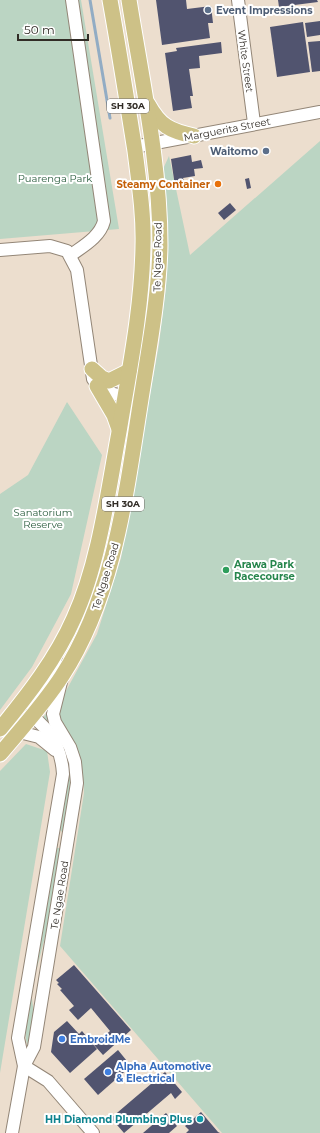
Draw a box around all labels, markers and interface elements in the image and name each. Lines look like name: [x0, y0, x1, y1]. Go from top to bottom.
place label: Event Impressions: [216, 4, 313, 17]
marker: Event Impressions: [203, 5, 213, 15]
scale bar: [18, 16, 88, 42]
text: 50 m: [24, 22, 55, 37]
street label: White Street: [235, 29, 256, 93]
road number: SH 30A: [107, 99, 149, 113]
street label: Marguerita Street: [183, 115, 272, 144]
place label: Waitomo: [210, 145, 258, 158]
marker: Waitomo: [261, 146, 271, 156]
park label: Puarenga Park: [18, 172, 92, 185]
place label: Steamy Container: [116, 178, 211, 191]
marker: Steamy Container: [213, 179, 223, 189]
street label: Te Ngae Road: [150, 222, 165, 292]
road number: SH 30A: [102, 497, 144, 511]
park label: Sanatorium Reserve: [14, 506, 72, 531]
street label: Te Ngae Road: [89, 541, 122, 611]
place label: Arawa Park Racecourse: [233, 558, 295, 583]
marker: Arawa Park Racecourse: [221, 565, 231, 575]
street label: Te Ngae Road: [48, 860, 71, 930]
place label: EmbroidMe: [70, 1033, 131, 1046]
marker: EmbroidMe: [57, 1034, 67, 1044]
place label: Alpha Automotive & Electrical: [115, 1060, 211, 1085]
marker: Alpha Automotive & Electrical: [103, 1067, 113, 1077]
place label: HH Diamond Plumbing Plus: [45, 1113, 193, 1126]
marker: HH Diamond Plumbing Plus: [195, 1114, 205, 1124]

